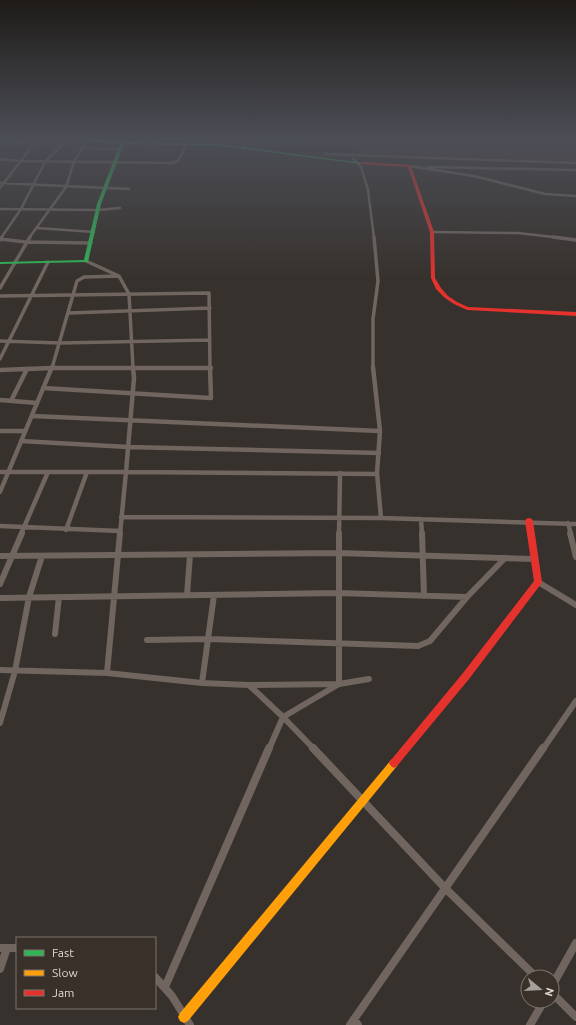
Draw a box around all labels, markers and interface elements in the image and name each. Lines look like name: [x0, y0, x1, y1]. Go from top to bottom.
legend: [16, 937, 156, 1009]
text: Fast: [52, 946, 74, 959]
text: Slow: [52, 966, 78, 979]
north arrow: [520, 969, 560, 1009]
text: Jam: [52, 986, 74, 999]
text: N: [543, 986, 556, 998]

